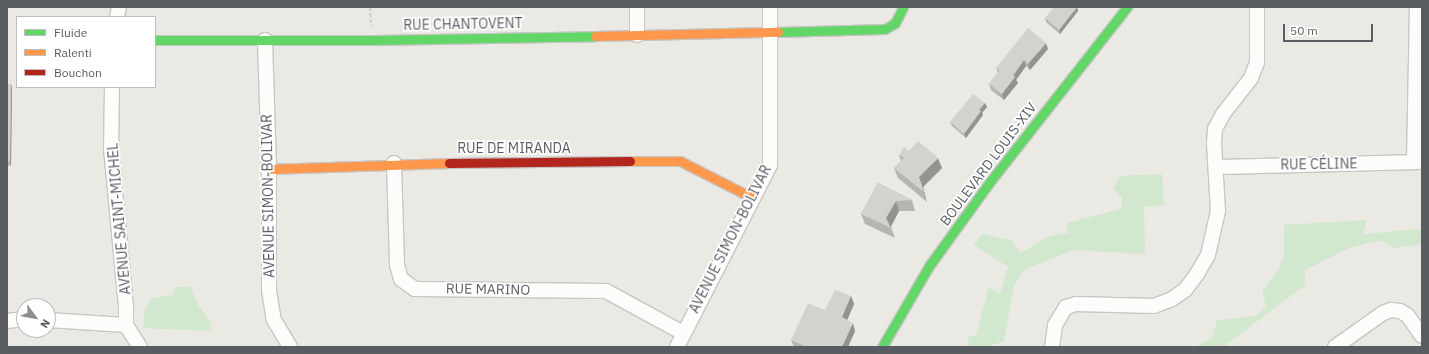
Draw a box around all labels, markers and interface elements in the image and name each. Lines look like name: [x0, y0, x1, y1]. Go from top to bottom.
street label: RUE CHANTOVENT: [403, 15, 523, 33]
legend: [16, 16, 156, 88]
scale bar: [1285, 16, 1375, 42]
text: 50 m: [1290, 23, 1318, 38]
text: Fluide: [54, 25, 87, 40]
text: Ralenti: [54, 45, 92, 60]
text: Bouchon: [54, 65, 102, 80]
street label: BOULEVARD LOUIS-XIV: [936, 99, 1040, 229]
street label: AVENUE SIMON-BOLIVAR: [258, 114, 278, 278]
street label: RUE DE MIRANDA: [457, 140, 571, 156]
street label: AVENUE SAINT-MICHEL: [104, 142, 134, 296]
street label: RUE CÉLINE: [1280, 155, 1358, 173]
street label: AVENUE SIMON-BOLIVAR: [685, 162, 775, 316]
street label: RUE MARINO: [446, 280, 530, 298]
north arrow: [16, 298, 56, 338]
text: N: [37, 317, 53, 331]

